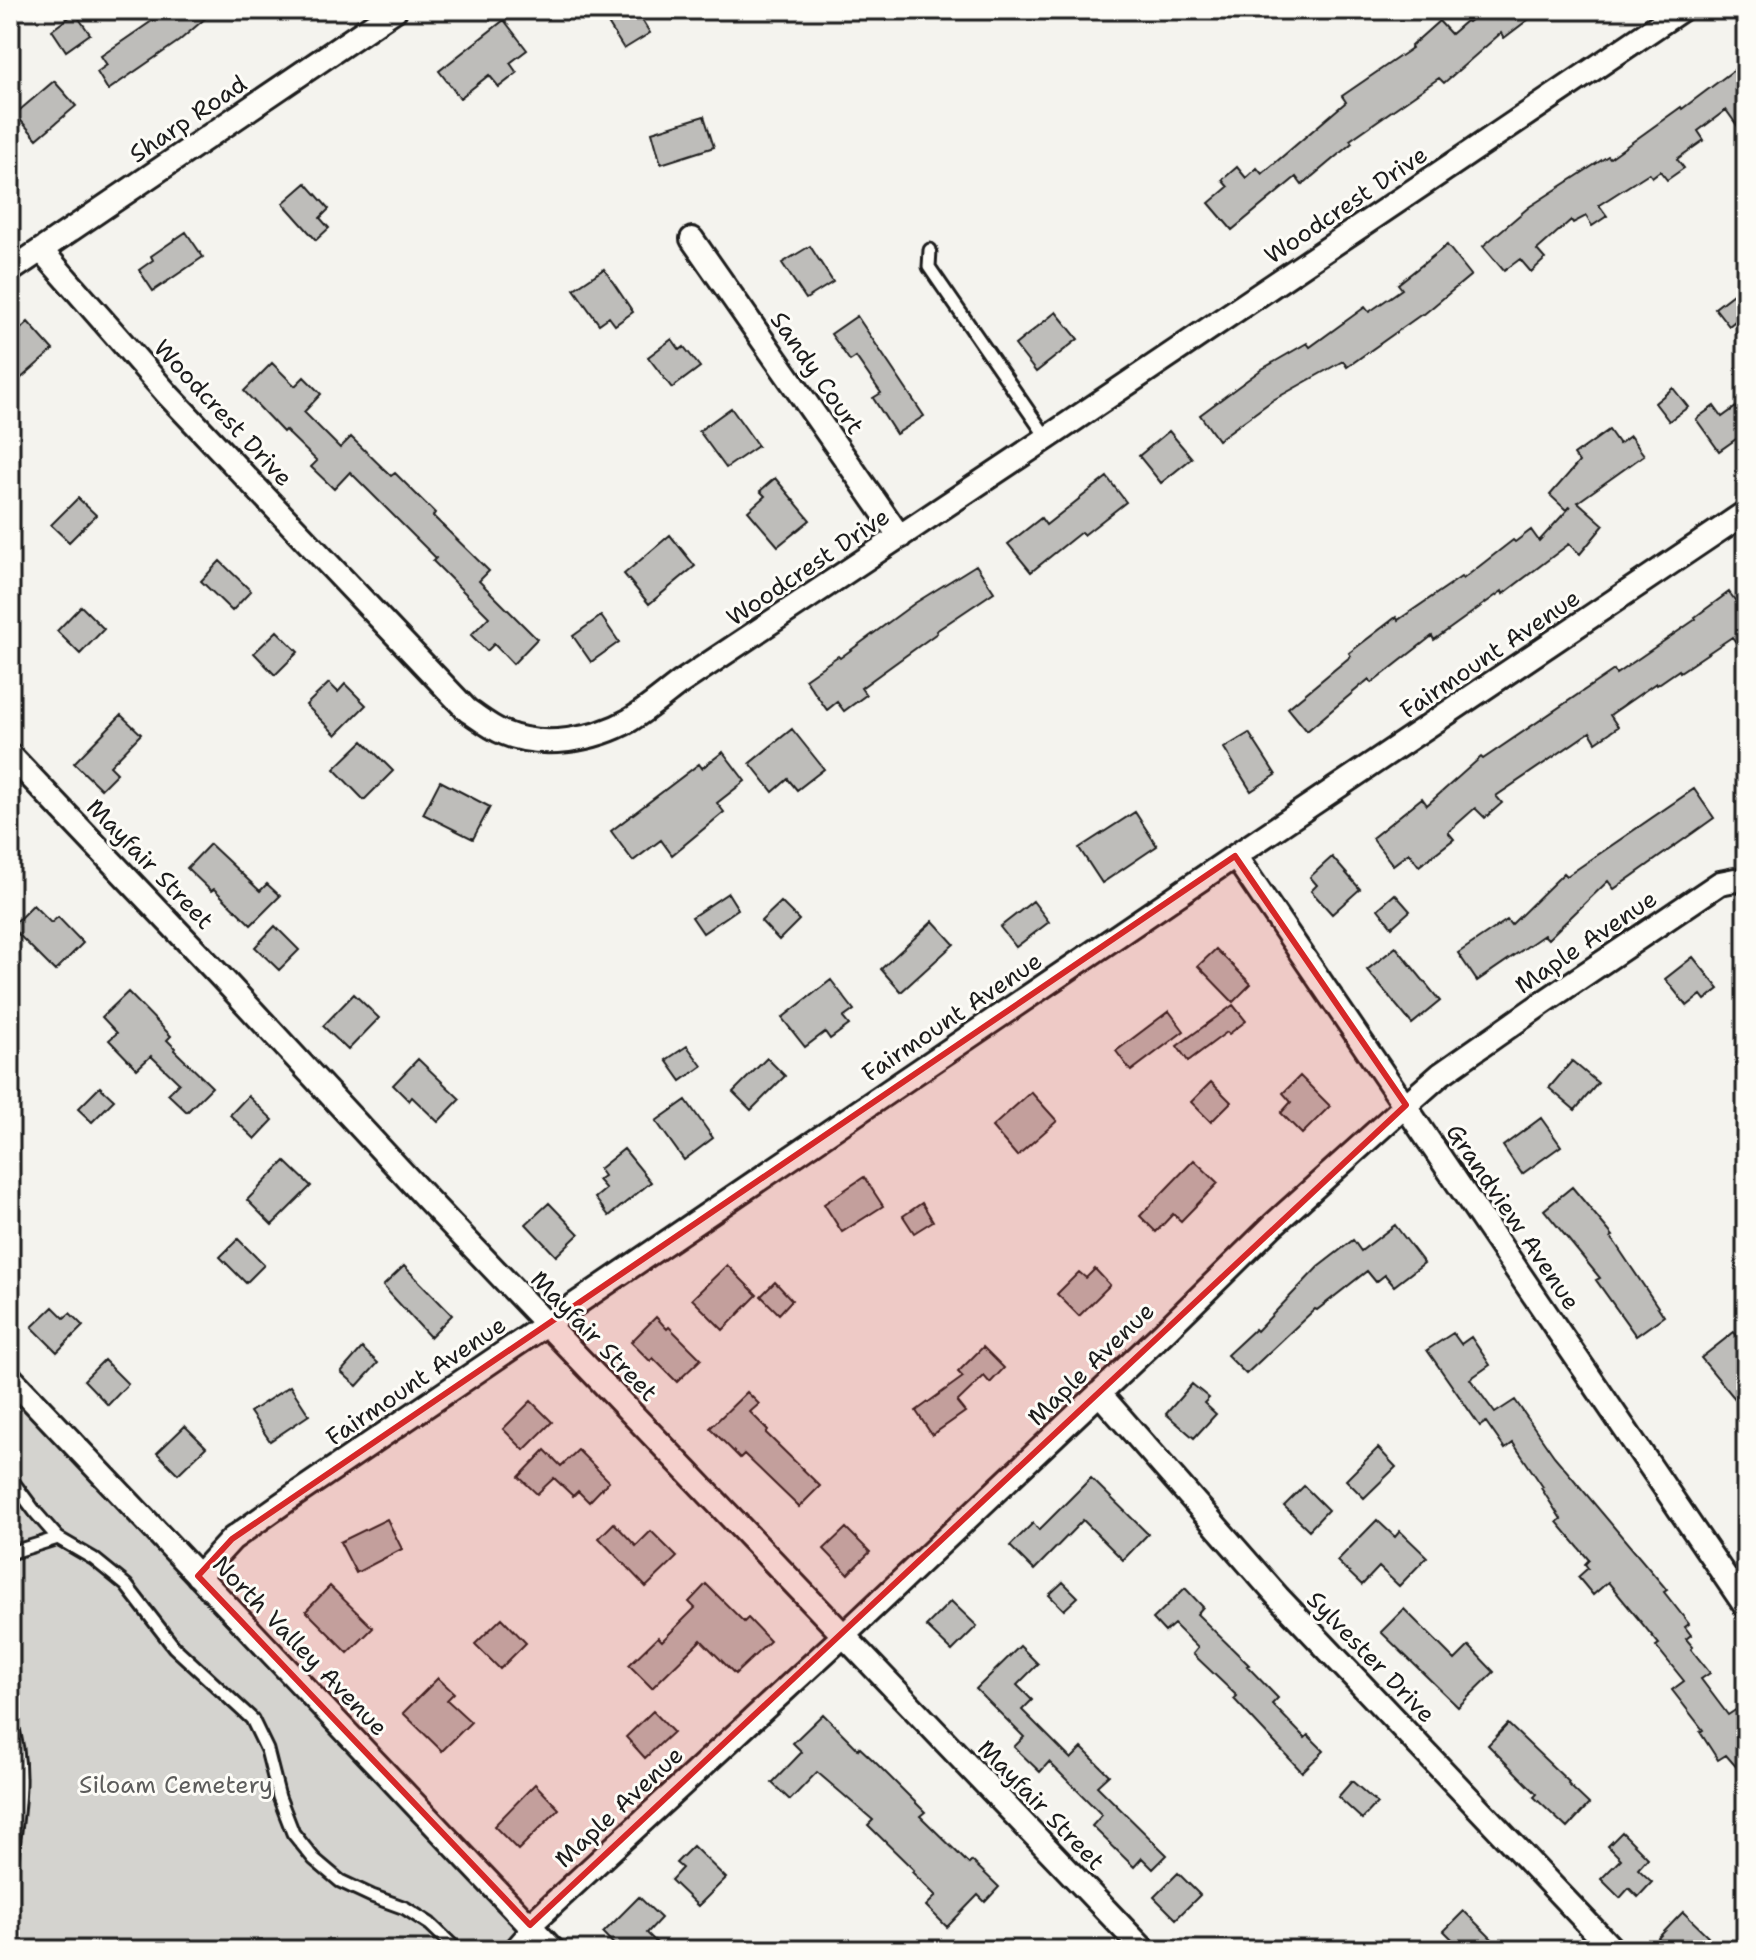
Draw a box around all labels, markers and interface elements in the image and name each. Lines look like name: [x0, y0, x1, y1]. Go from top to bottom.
street label: Sharp Road: [123, 68, 253, 170]
street label: Woodcrest Drive: [1258, 139, 1434, 271]
street label: Sandy Court: [763, 305, 871, 441]
street label: Woodcrest Drive: [147, 333, 299, 493]
street label: Woodcrest Drive: [720, 501, 896, 633]
street label: Fairmount Avenue: [1394, 582, 1586, 726]
street label: Mayfair Street: [79, 792, 221, 936]
street label: Maple Avenue: [1509, 883, 1663, 1001]
street label: Fairmount Avenue: [856, 945, 1048, 1089]
street label: Grandview Avenue: [1439, 1118, 1587, 1316]
street label: Mayfair Street: [523, 1264, 665, 1408]
street label: Maple Avenue: [1021, 1295, 1161, 1433]
street label: Fairmount Avenue: [320, 1309, 512, 1453]
street label: North Valley Avenue: [205, 1549, 395, 1743]
street label: Sylvester Drive: [1300, 1584, 1442, 1730]
street label: Mayfair Street: [970, 1733, 1112, 1877]
street label: Maple Avenue: [548, 1739, 690, 1875]
park label: Siloam Cemetery: [79, 1769, 273, 1801]

